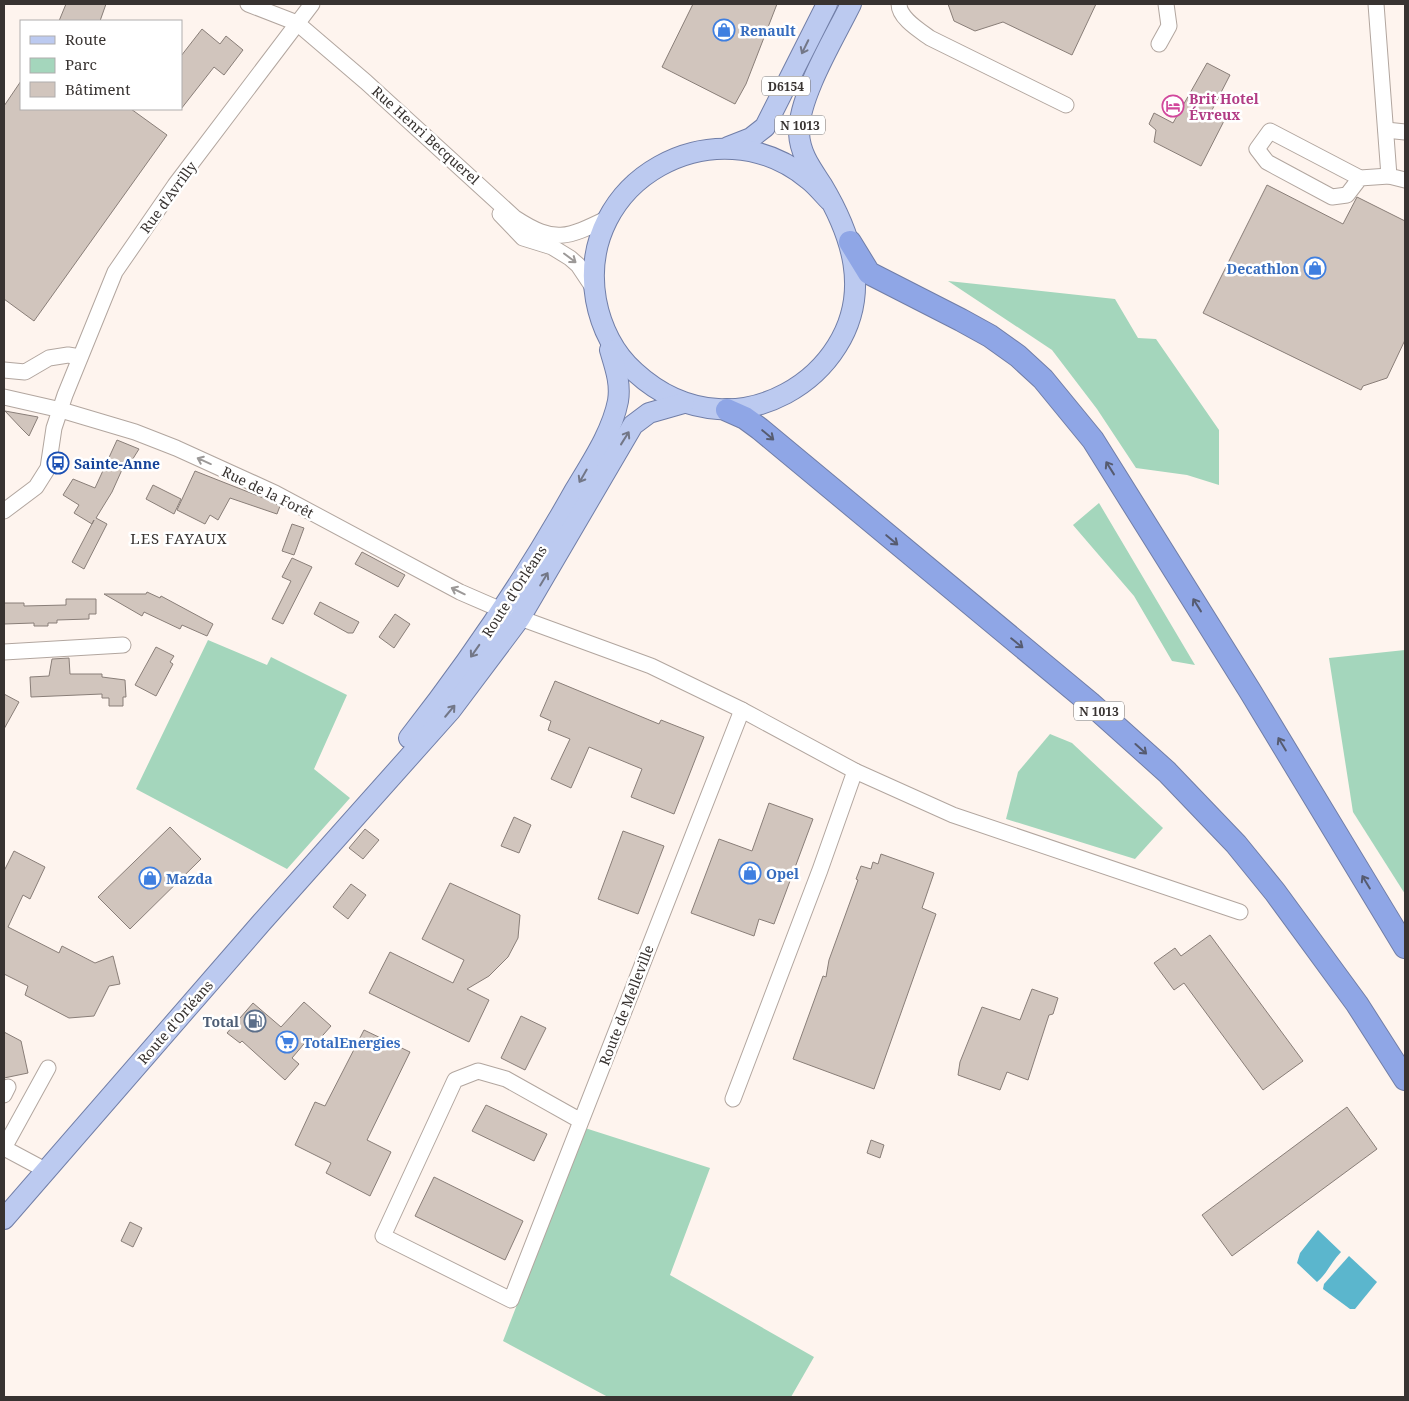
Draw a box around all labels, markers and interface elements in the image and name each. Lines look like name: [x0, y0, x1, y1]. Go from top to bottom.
shop icon: Renault: [712, 18, 736, 42]
legend: [20, 20, 182, 110]
place label: Renault: [740, 21, 796, 40]
text: Route: [65, 29, 106, 49]
one-way arrow: [799, 39, 809, 54]
text: Parc: [65, 54, 97, 74]
road number: D6154: [762, 76, 810, 95]
text: Bâtiment: [65, 79, 131, 99]
street label: Rue Henri Becquerel: [368, 82, 484, 189]
place label: Brit Hotel Évreux: [1189, 89, 1259, 124]
hotel icon: Brit Hotel Évreux: [1161, 94, 1185, 118]
road number: N 1013: [775, 116, 825, 134]
street label: Rue d'Avrilly: [135, 157, 201, 237]
one-way arrow: [563, 253, 577, 263]
shop icon: Decathlon: [1303, 256, 1327, 280]
place label: Decathlon: [1227, 259, 1299, 278]
one-way arrow: [761, 430, 774, 441]
one-way arrow: [620, 431, 630, 445]
bus stop icon: Sainte-Anne: [46, 451, 70, 475]
place label: Sainte-Anne: [74, 454, 160, 473]
one-way arrow: [197, 456, 212, 466]
one-way arrow: [1105, 461, 1115, 475]
street label: Rue de la Forêt: [219, 462, 317, 522]
one-way arrow: [578, 468, 588, 483]
district label: LES FAYAUX: [130, 528, 228, 548]
one-way arrow: [885, 534, 898, 546]
street label: Route d'Orléans: [477, 541, 551, 641]
one-way arrow: [540, 572, 550, 586]
one-way arrow: [451, 586, 466, 595]
one-way arrow: [1191, 599, 1201, 613]
one-way arrow: [1011, 638, 1024, 649]
one-way arrow: [470, 644, 480, 658]
road number: N 1013: [1074, 701, 1124, 720]
one-way arrow: [444, 704, 455, 717]
one-way arrow: [1276, 737, 1286, 751]
one-way arrow: [1134, 743, 1147, 755]
shop icon: Opel: [738, 861, 762, 885]
place label: Opel: [766, 864, 799, 883]
shop icon: Mazda: [138, 866, 162, 890]
place label: Mazda: [166, 869, 213, 888]
one-way arrow: [1361, 876, 1371, 890]
street label: Route de Melleville: [594, 942, 658, 1068]
street label: Route d'Orléans: [133, 976, 217, 1068]
fuel station icon: Total: [243, 1009, 267, 1033]
place label: Total: [203, 1012, 239, 1031]
supermarket icon: TotalEnergies: [275, 1030, 299, 1054]
place label: TotalEnergies: [303, 1033, 401, 1052]

